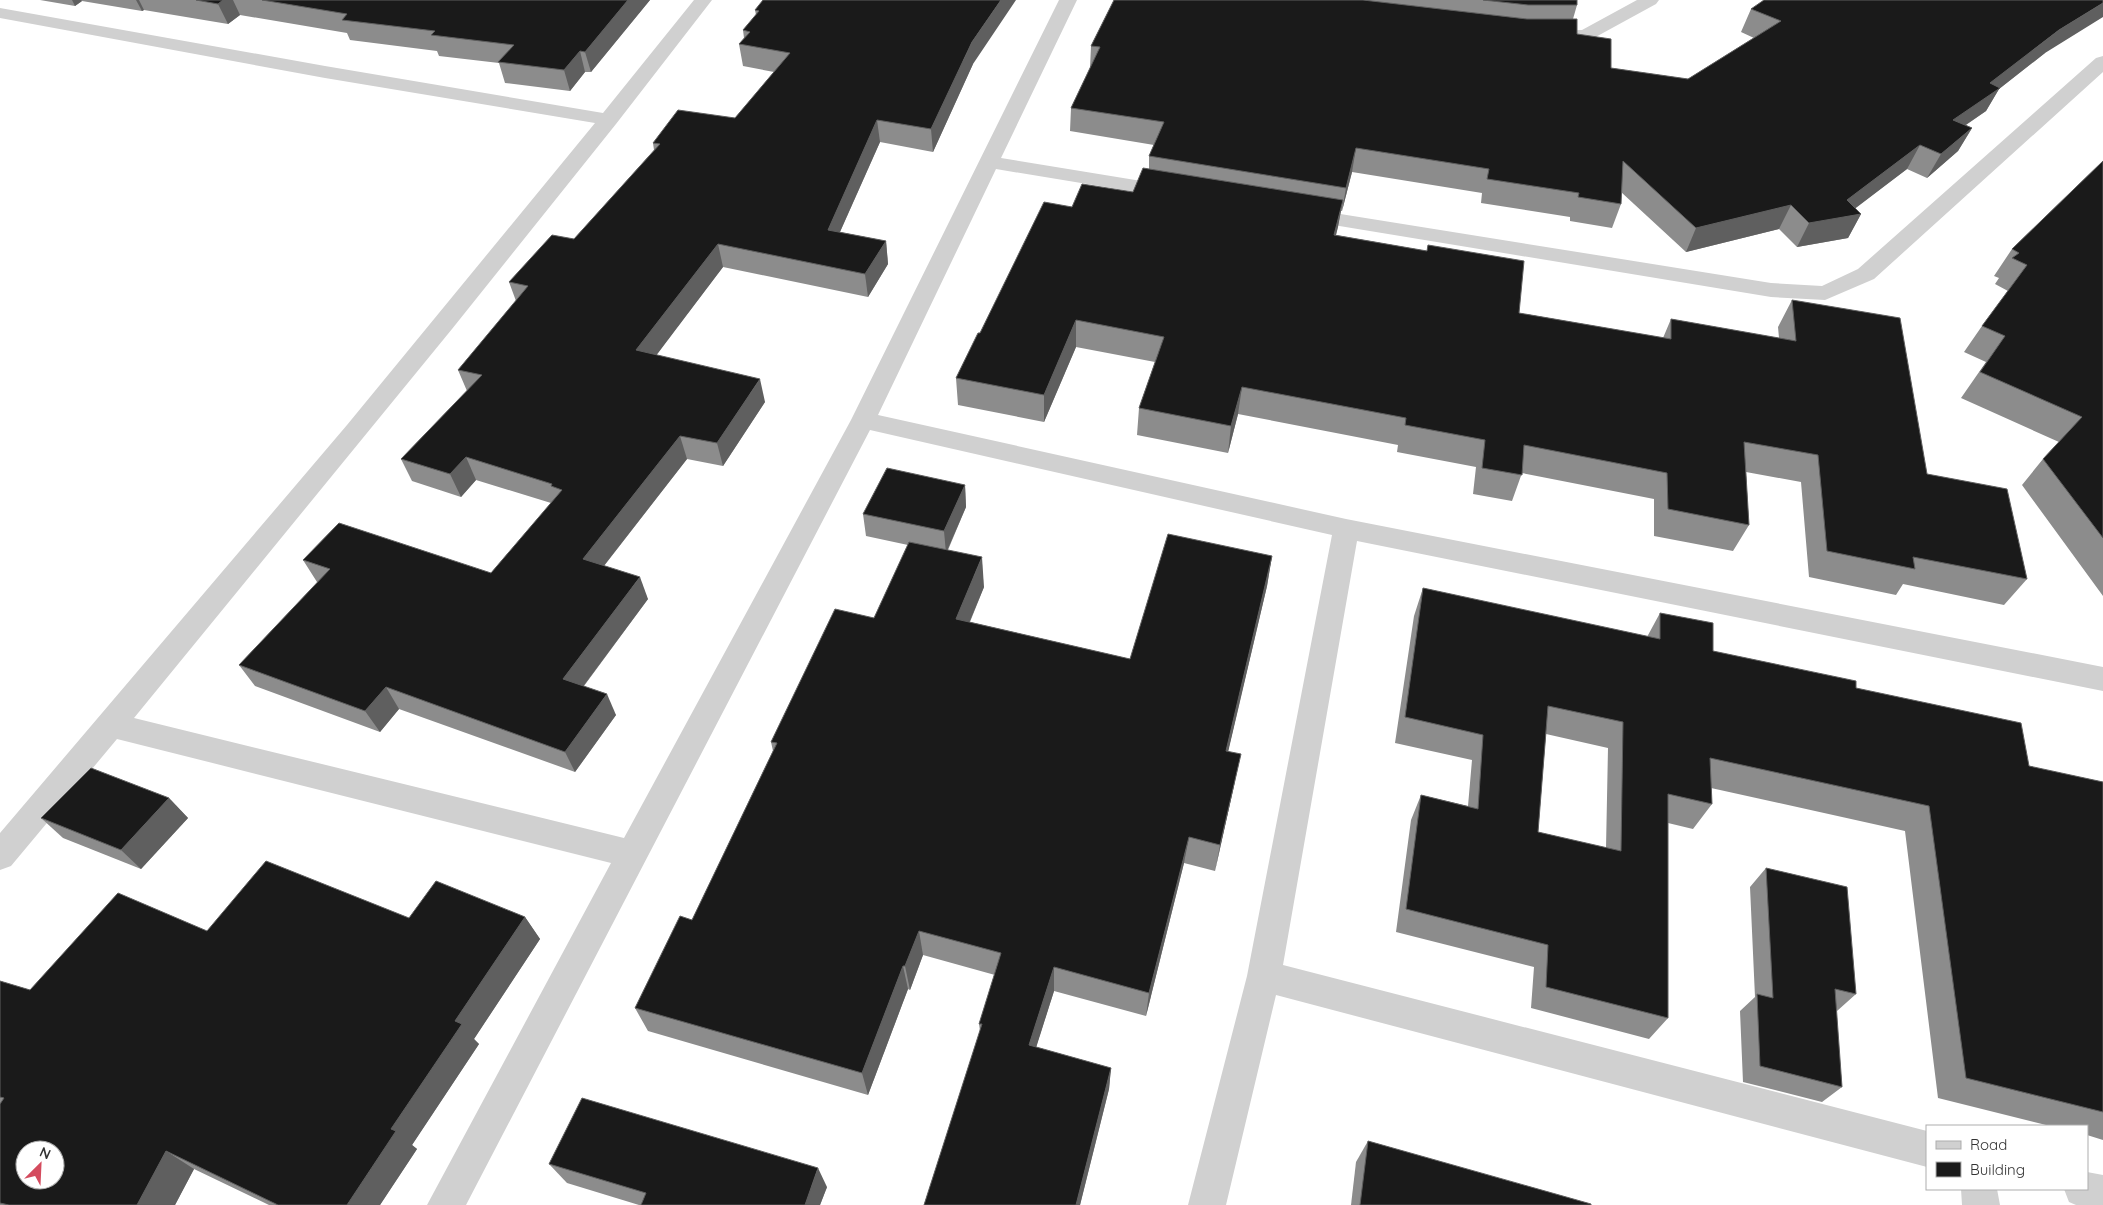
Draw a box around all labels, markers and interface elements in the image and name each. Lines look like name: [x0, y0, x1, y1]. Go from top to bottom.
legend: [1926, 1125, 2088, 1190]
text: Road: [1970, 1135, 2007, 1154]
north arrow: [15, 1140, 65, 1190]
text: N: [37, 1143, 54, 1163]
text: Building: [1970, 1160, 2025, 1179]

